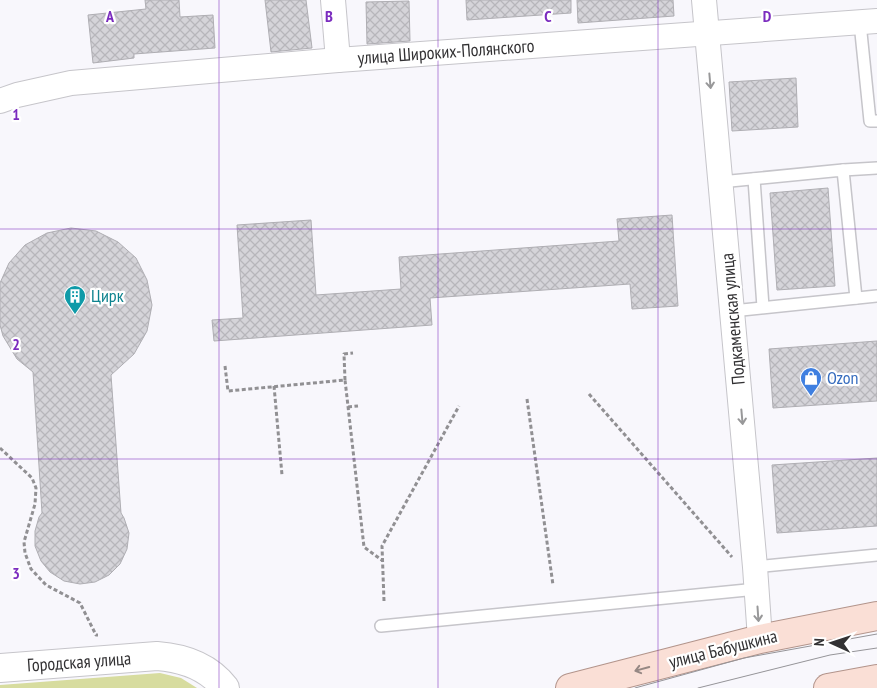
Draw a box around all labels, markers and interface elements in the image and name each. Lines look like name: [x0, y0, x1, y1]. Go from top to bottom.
text: A: [105, 6, 115, 26]
text: B: [325, 6, 333, 26]
text: C: [544, 6, 552, 26]
text: D: [763, 6, 772, 26]
street label: улица Широких-Полянского: [357, 34, 535, 69]
one-way arrow: [706, 73, 715, 89]
text: 1: [12, 104, 20, 124]
street label: Подкаменская улица: [715, 252, 750, 386]
building icon: Цирк: [63, 284, 87, 315]
place label: Цирк: [91, 284, 124, 307]
text: 2: [12, 334, 20, 354]
shop icon: Ozon: [799, 366, 823, 397]
place label: Ozon: [827, 366, 859, 389]
one-way arrow: [737, 409, 746, 425]
text: 3: [12, 563, 20, 583]
one-way arrow: [754, 606, 763, 622]
north arrow: [807, 618, 857, 668]
street label: улица Бабушкина: [666, 624, 779, 673]
text: N: [810, 638, 828, 647]
street label: Городская улица: [26, 646, 132, 677]
one-way arrow: [634, 665, 650, 675]

